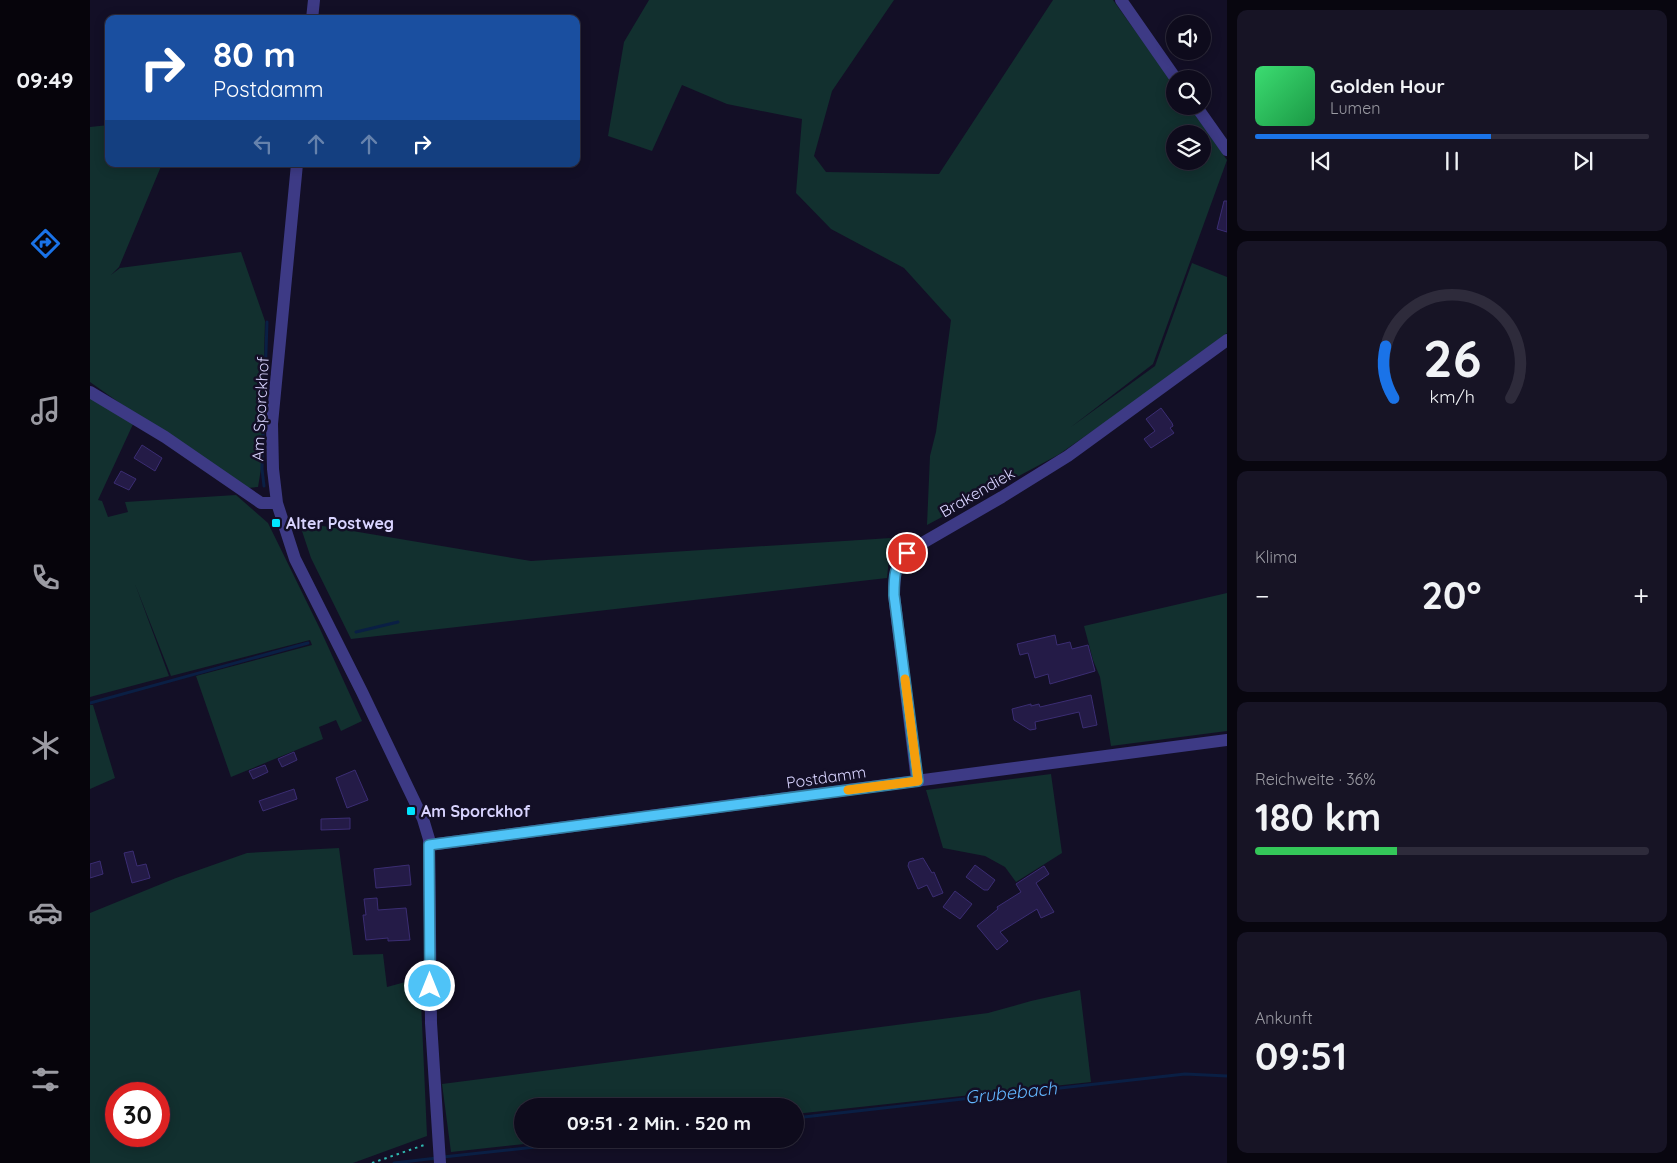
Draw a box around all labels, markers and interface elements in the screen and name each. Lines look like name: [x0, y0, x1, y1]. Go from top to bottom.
map controls: [1166, 15, 1211, 170]
button: sound: [1166, 15, 1211, 60]
text: 80 m: [213, 32, 296, 76]
icon: right: [130, 35, 195, 100]
text: 09:49: [16, 66, 74, 94]
button: search: [1166, 70, 1211, 115]
text: Golden Hour: [1330, 74, 1445, 98]
text: Postdamm: [213, 75, 324, 103]
text: Lumen: [1330, 98, 1381, 118]
button: layers: [1166, 125, 1211, 170]
icon: left: [249, 130, 277, 158]
icon: ahead: [302, 130, 330, 158]
icon: ahead: [355, 130, 383, 158]
icon: right: [408, 130, 436, 158]
icon: previous: [1307, 147, 1335, 175]
icon: pause: [1438, 147, 1466, 175]
icon: next: [1569, 147, 1597, 175]
icon: directions: [28, 226, 63, 261]
text: 26: [1423, 325, 1481, 390]
street label: Am Sporckhof: [247, 356, 273, 462]
text: km/h: [1429, 385, 1475, 407]
icon: music: [28, 393, 63, 428]
street label: Brakendiek: [936, 463, 1018, 521]
place label: Alter Postweg: [286, 513, 394, 533]
marker: Alter Postweg: [270, 517, 282, 529]
pin: [886, 532, 928, 574]
icon: arrive: [893, 539, 921, 567]
text: Klima: [1255, 547, 1297, 567]
icon: phone: [28, 560, 63, 595]
text: 20°: [1421, 571, 1481, 619]
text: −: [1255, 578, 1270, 613]
text: +: [1633, 578, 1649, 613]
icon: climate: [28, 728, 63, 763]
street label: Postdamm: [785, 761, 867, 793]
text: Reichweite · 36%: [1255, 769, 1376, 789]
text: 180 km: [1255, 793, 1381, 841]
place label: Am Sporckhof: [421, 801, 530, 821]
marker: Am Sporckhof: [405, 805, 417, 817]
icon: car: [28, 895, 63, 930]
position arrow: [403, 959, 455, 1011]
text: Ankunft: [1255, 1008, 1313, 1028]
text: 09:51: [1255, 1032, 1347, 1080]
icon: filters: [28, 1062, 63, 1097]
water label: Grubebach: [964, 1076, 1059, 1109]
speed limit sign: 30: [105, 1082, 170, 1147]
text: 09:51 · 2 Min. · 520 m: [567, 1111, 751, 1135]

